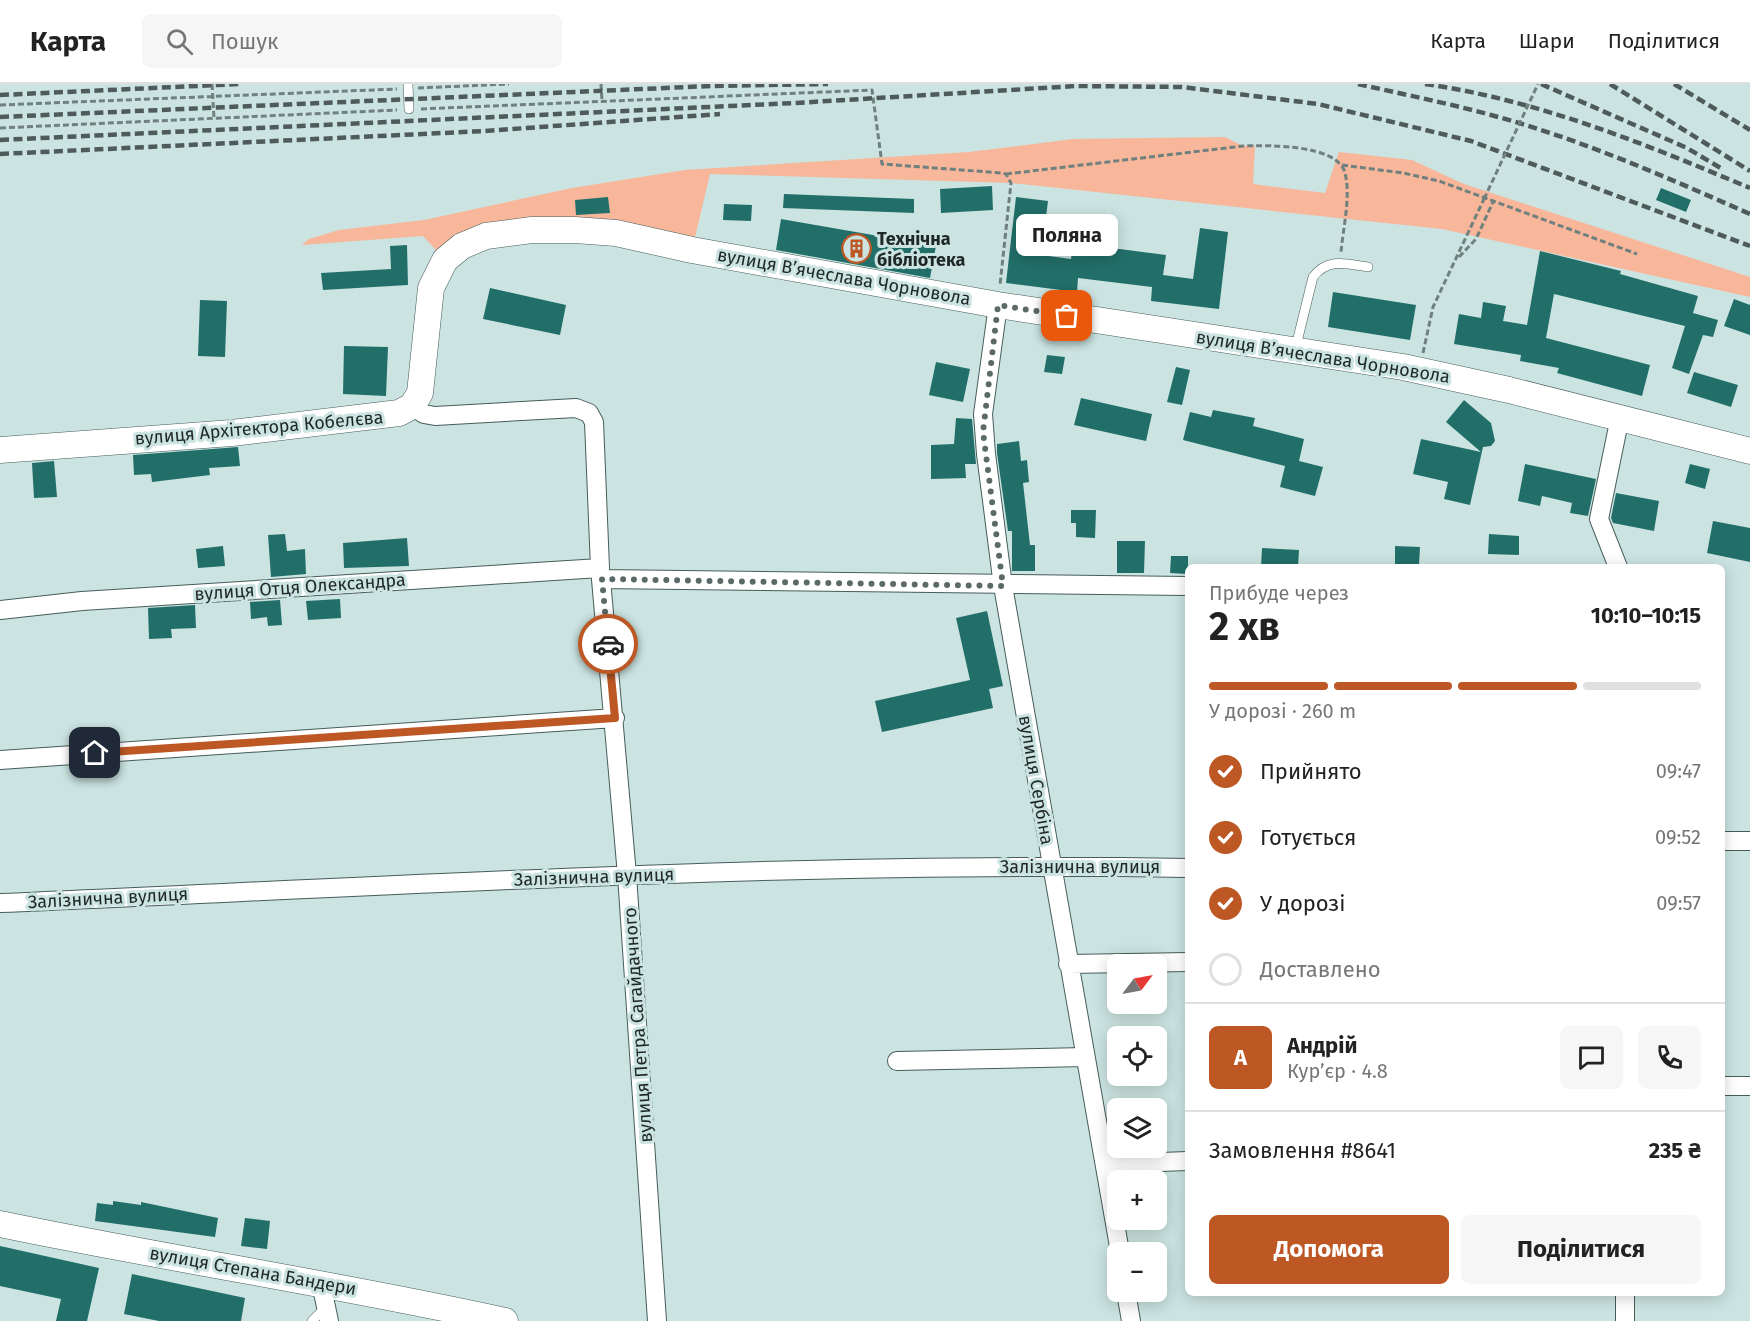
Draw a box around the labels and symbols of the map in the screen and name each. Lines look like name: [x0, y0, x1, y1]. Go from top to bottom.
callout: Поляна: [1016, 214, 1118, 256]
place label: Технічна бібліотека: [877, 228, 965, 271]
building icon: Технічна бібліотека: [840, 233, 872, 265]
street label: вулиця Вʼячеслава Чорновола: [716, 244, 972, 310]
pin: [1041, 290, 1092, 341]
street label: вулиця Вʼячеслава Чорновола: [1194, 326, 1452, 388]
street label: вулиця Архітектора Кобелєва: [134, 406, 384, 450]
street label: вулиця Отця Олександра: [194, 569, 406, 605]
courier: [578, 614, 638, 674]
street label: вулиця Сербіна: [1014, 714, 1058, 846]
pin: [69, 727, 120, 778]
street label: Залізнична вулиця: [1000, 856, 1160, 878]
street label: Залізнична вулиця: [513, 863, 675, 891]
street label: Залізнична вулиця: [27, 883, 189, 913]
street label: вулиця Петра Сагайдачного: [619, 907, 657, 1143]
north arrow: [1107, 954, 1167, 1014]
street label: вулиця Степана Бандери: [148, 1242, 358, 1300]

